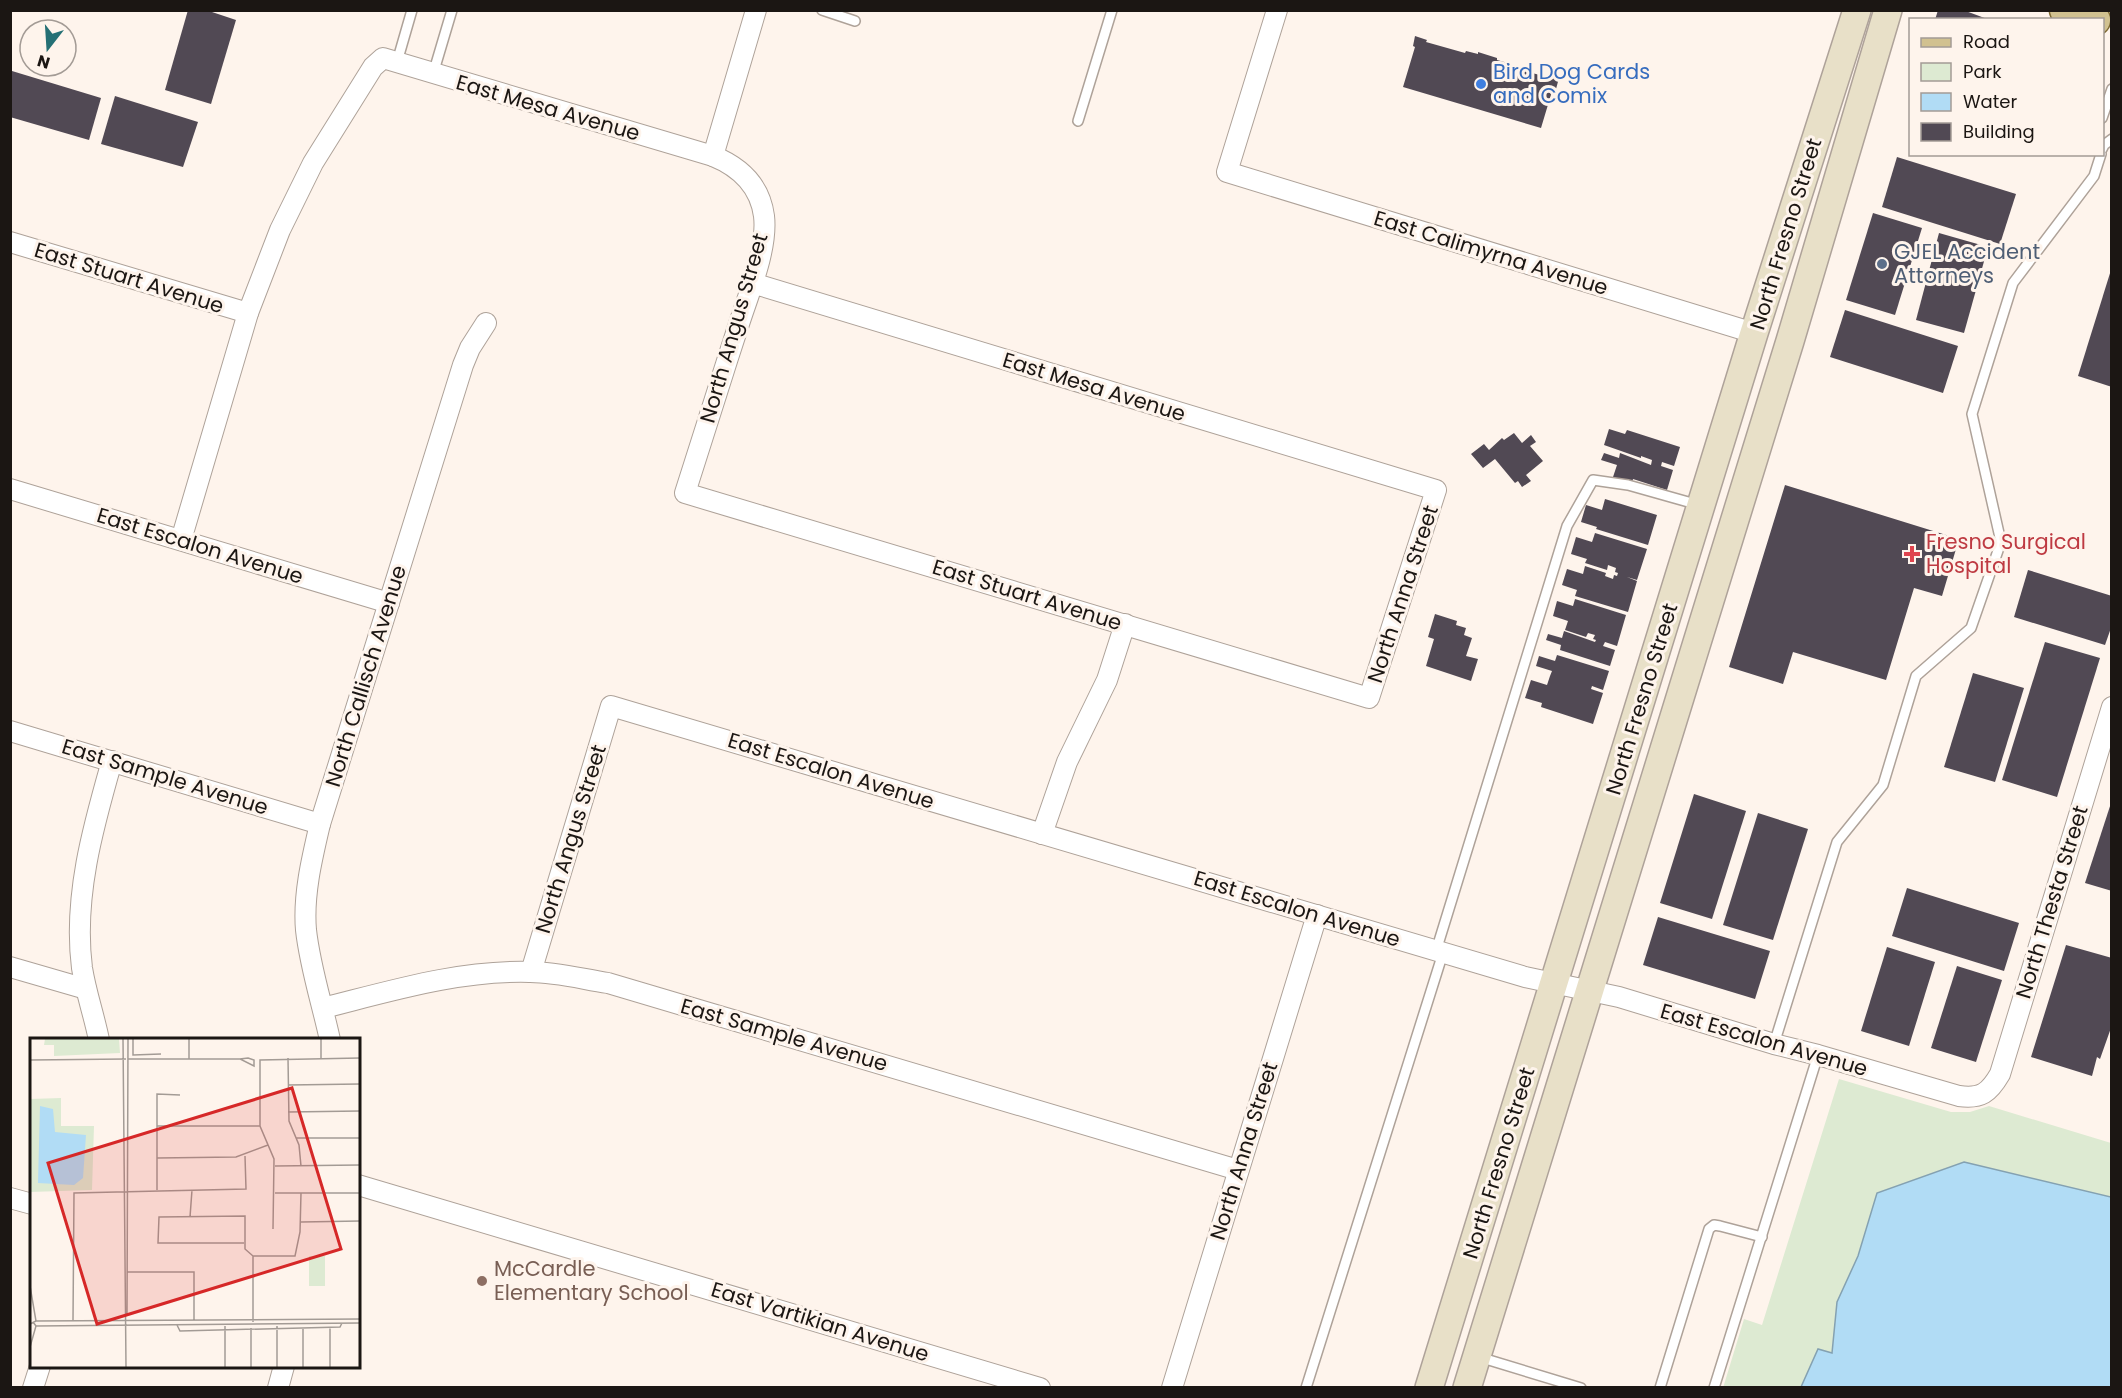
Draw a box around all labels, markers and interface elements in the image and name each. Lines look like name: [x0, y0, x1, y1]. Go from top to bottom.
north arrow: [18, 18, 78, 78]
legend: [1909, 18, 2104, 156]
text: Road: [1963, 29, 2010, 54]
text: N: [35, 49, 53, 75]
place label: Bird Dog Cards and Comix: [1493, 57, 1650, 110]
text: Park: [1963, 59, 2002, 84]
street label: East Mesa Avenue: [453, 67, 643, 148]
marker: Bird Dog Cards and Comix: [1474, 77, 1488, 91]
text: Water: [1963, 89, 2017, 114]
text: Building: [1963, 119, 2035, 144]
street label: North Fresno Street: [1743, 134, 1828, 333]
street label: East Calimyrna Avenue: [1371, 203, 1612, 302]
street label: North Angus Street: [693, 230, 774, 426]
street label: East Stuart Avenue: [31, 235, 227, 320]
place label: GJEL Accident Attorneys: [1894, 237, 2040, 290]
marker: GJEL Accident Attorneys: [1875, 257, 1889, 271]
street label: East Mesa Avenue: [999, 345, 1189, 428]
street label: East Escalon Avenue: [93, 500, 307, 591]
street label: North Anna Street: [1360, 501, 1445, 686]
place label: Fresno Surgical Hospital: [1926, 527, 2086, 580]
marker: Fresno Surgical Hospital: [1903, 545, 1921, 563]
street label: East Stuart Avenue: [929, 552, 1125, 637]
street label: North Callisch Avenue: [318, 562, 413, 790]
street label: North Fresno Street: [1599, 599, 1684, 798]
street label: East Escalon Avenue: [724, 725, 938, 816]
street label: East Sample Avenue: [58, 731, 272, 822]
street label: North Angus Street: [528, 741, 613, 937]
street label: North Thesta Street: [2008, 802, 2095, 1002]
street label: East Escalon Avenue: [1190, 863, 1404, 954]
street label: East Sample Avenue: [677, 991, 891, 1078]
street label: East Escalon Avenue: [1657, 996, 1871, 1083]
inset map: [30, 1038, 360, 1368]
street label: North Anna Street: [1203, 1058, 1284, 1244]
street label: North Fresno Street: [1456, 1063, 1541, 1262]
place label: McCardle Elementary School: [494, 1254, 689, 1307]
marker: McCardle Elementary School: [475, 1274, 489, 1288]
street label: East Vartikian Avenue: [708, 1275, 933, 1368]

